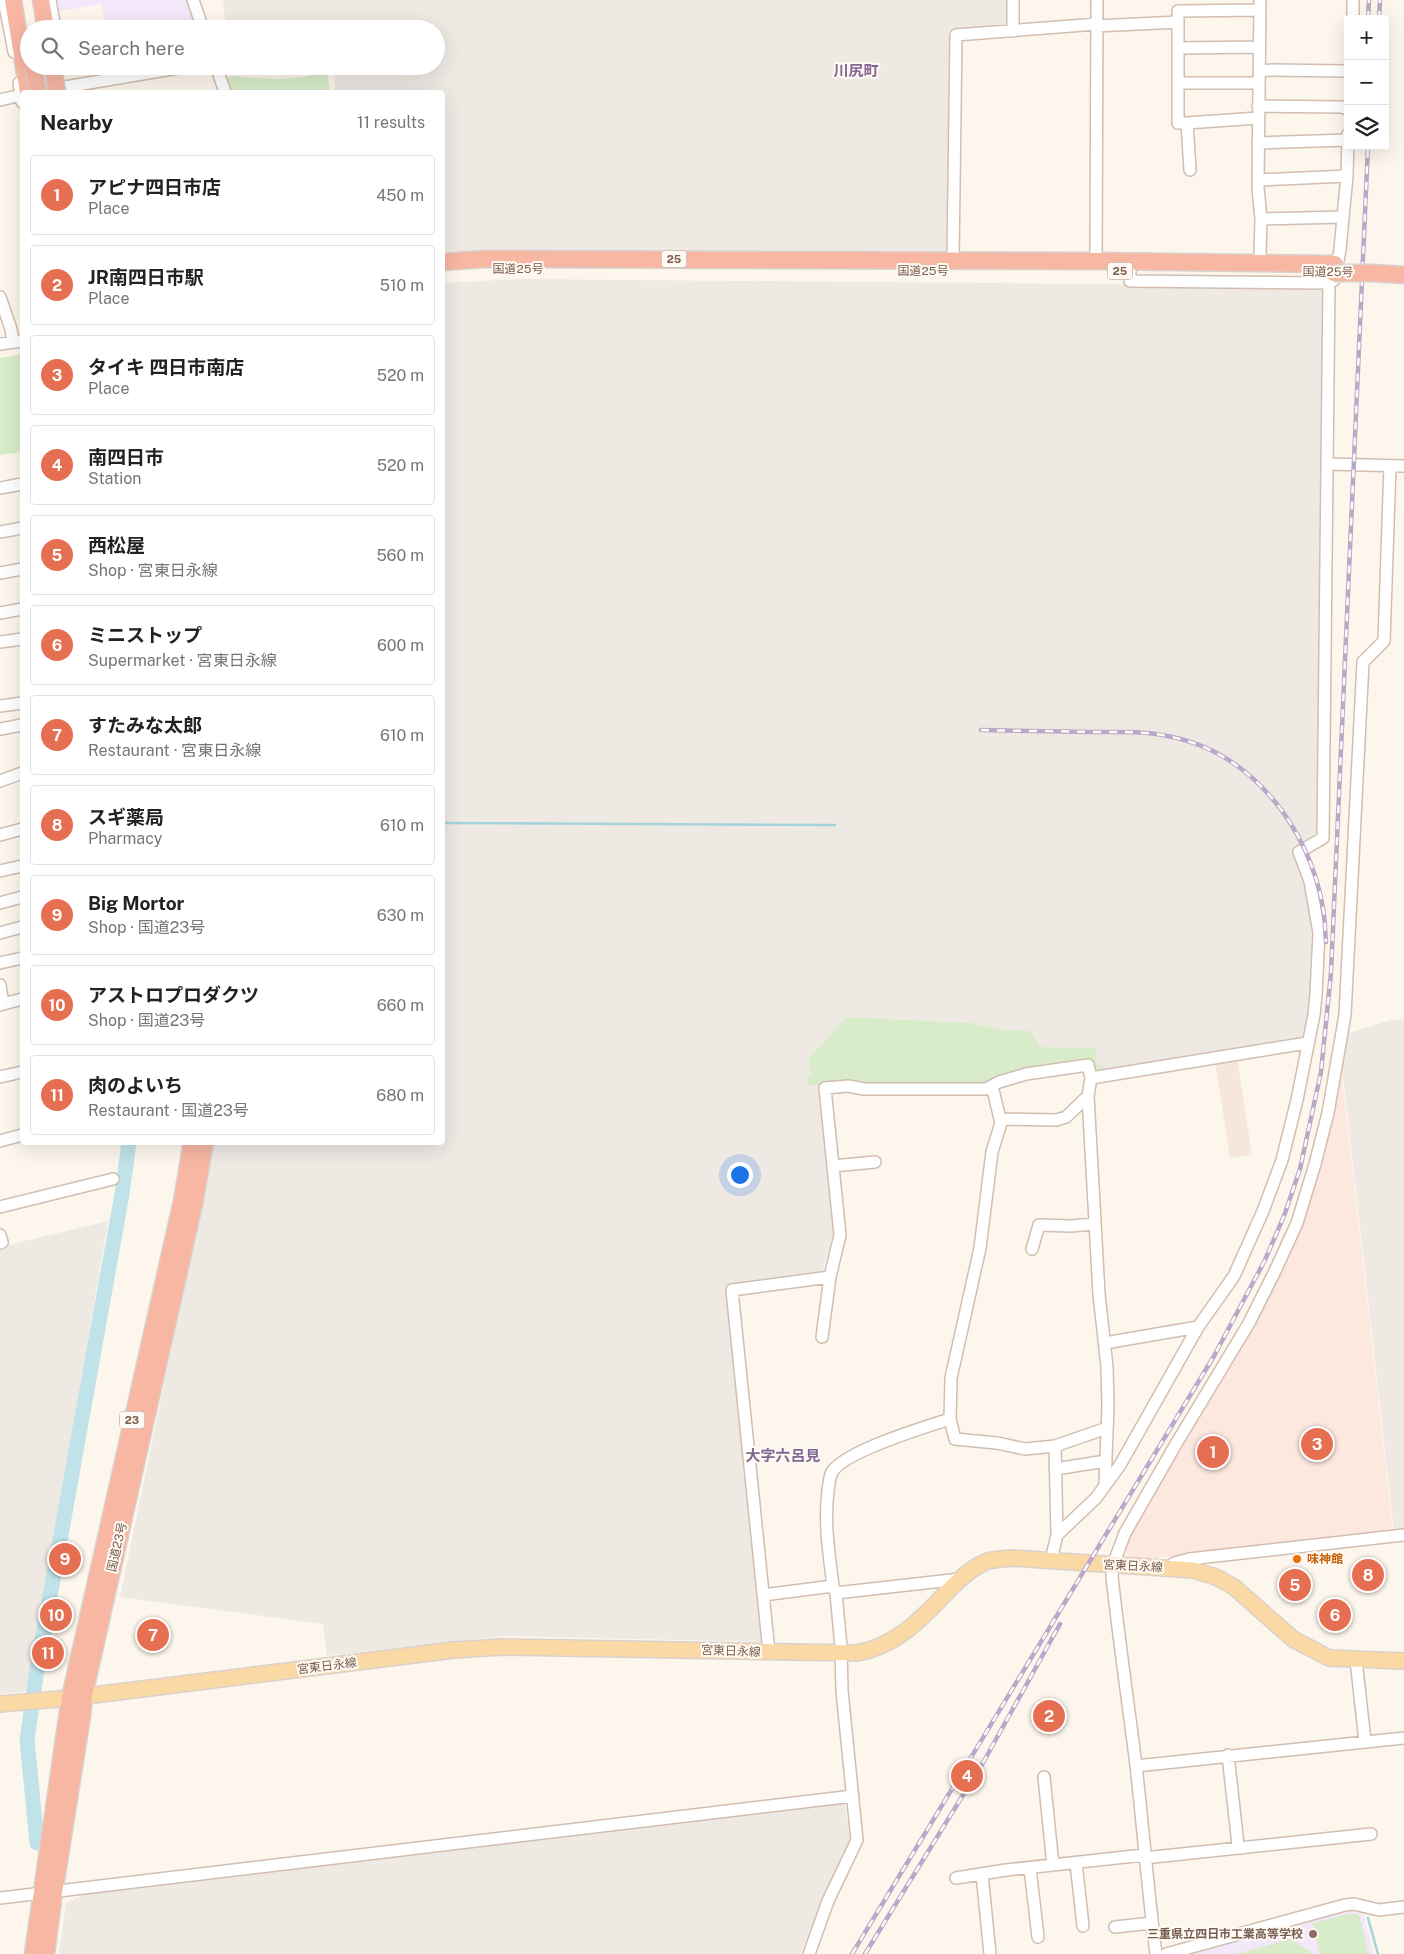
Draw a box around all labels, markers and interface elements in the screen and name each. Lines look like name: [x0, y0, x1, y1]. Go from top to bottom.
map controls: [1344, 15, 1389, 150]
button: +: [1344, 15, 1389, 60]
search box: [20, 20, 445, 75]
icon: search: [38, 34, 66, 62]
text: Search here: [78, 37, 185, 59]
button: −: [1344, 60, 1389, 105]
district label: 川尻町: [833, 62, 879, 79]
button: layers: [1344, 105, 1389, 150]
text: Nearby: [40, 110, 113, 135]
text: 11 results: [357, 113, 425, 132]
text: アピナ四日市店: [88, 176, 221, 198]
text: 1: [54, 186, 60, 205]
text: 450 m: [376, 186, 424, 205]
text: Place: [88, 199, 130, 218]
road number: 25: [662, 250, 686, 268]
street label: 国道25号: [493, 262, 543, 276]
road number: 25: [1108, 262, 1132, 280]
street label: 国道25号: [898, 264, 948, 278]
street label: 国道25号: [1302, 265, 1354, 279]
text: JR南四日市駅: [88, 266, 204, 288]
text: 2: [52, 276, 62, 295]
text: 510 m: [380, 276, 424, 295]
text: Place: [88, 289, 130, 308]
text: タイキ 四日市南店: [88, 356, 244, 378]
text: 3: [52, 366, 62, 385]
text: 520 m: [377, 366, 424, 385]
text: Place: [88, 379, 130, 398]
text: 南四日市: [88, 446, 164, 468]
text: 4: [52, 456, 62, 475]
text: 520 m: [377, 456, 424, 475]
text: Station: [88, 469, 142, 488]
text: 西松屋: [88, 534, 145, 556]
text: 5: [52, 546, 62, 565]
text: 560 m: [376, 546, 424, 565]
text: Shop · 宮東日永線: [88, 561, 218, 580]
text: ミニストップ: [88, 624, 202, 646]
text: 6: [52, 636, 62, 655]
text: 600 m: [377, 636, 424, 655]
text: Supermarket · 宮東日永線: [88, 651, 277, 670]
text: すたみな太郎: [88, 714, 202, 736]
text: 7: [52, 726, 62, 745]
text: 610 m: [380, 726, 424, 745]
text: Restaurant · 宮東日永線: [88, 741, 261, 760]
text: スギ薬局: [88, 806, 164, 828]
text: 8: [52, 816, 62, 835]
text: 610 m: [380, 816, 424, 835]
text: Pharmacy: [88, 829, 162, 848]
text: Big Mortor: [88, 892, 184, 914]
text: 9: [52, 906, 62, 925]
text: 630 m: [377, 906, 424, 925]
text: Shop · 国道23号: [88, 918, 205, 937]
text: アストロプロダクツ: [88, 984, 259, 1006]
text: 10: [48, 996, 66, 1015]
text: 660 m: [377, 996, 424, 1015]
text: Shop · 国道23号: [88, 1011, 205, 1030]
text: 肉のよいち: [88, 1074, 183, 1096]
text: 11: [50, 1086, 64, 1105]
text: 680 m: [376, 1086, 424, 1105]
text: Restaurant · 国道23号: [88, 1101, 249, 1120]
your location: [727, 1162, 753, 1188]
road number: 23: [120, 1412, 144, 1428]
pin: 3: [1301, 1425, 1333, 1463]
pin: 1: [1197, 1433, 1229, 1471]
district label: 大字六呂見: [745, 1447, 821, 1464]
street label: 国道23号: [104, 1521, 130, 1573]
pin: 9: [49, 1540, 81, 1578]
place label: 味神館: [1307, 1552, 1343, 1566]
marker: 味神館: [1291, 1553, 1303, 1565]
pin: 8: [1352, 1556, 1384, 1594]
street label: 宮東日永線: [1103, 1557, 1163, 1575]
pin: 5: [1279, 1566, 1311, 1604]
pin: 10: [40, 1596, 72, 1634]
pin: 6: [1319, 1596, 1351, 1634]
pin: 7: [137, 1616, 169, 1654]
pin: 11: [32, 1634, 64, 1672]
street label: 宮東日永線: [701, 1643, 761, 1659]
street label: 宮東日永線: [296, 1655, 358, 1677]
pin: 2: [1033, 1697, 1065, 1735]
pin: 4: [951, 1757, 983, 1795]
place label: 三重県立四日市工業高等学校: [1147, 1927, 1303, 1941]
marker: 三重県立四日市工業高等学校: [1307, 1928, 1319, 1940]

